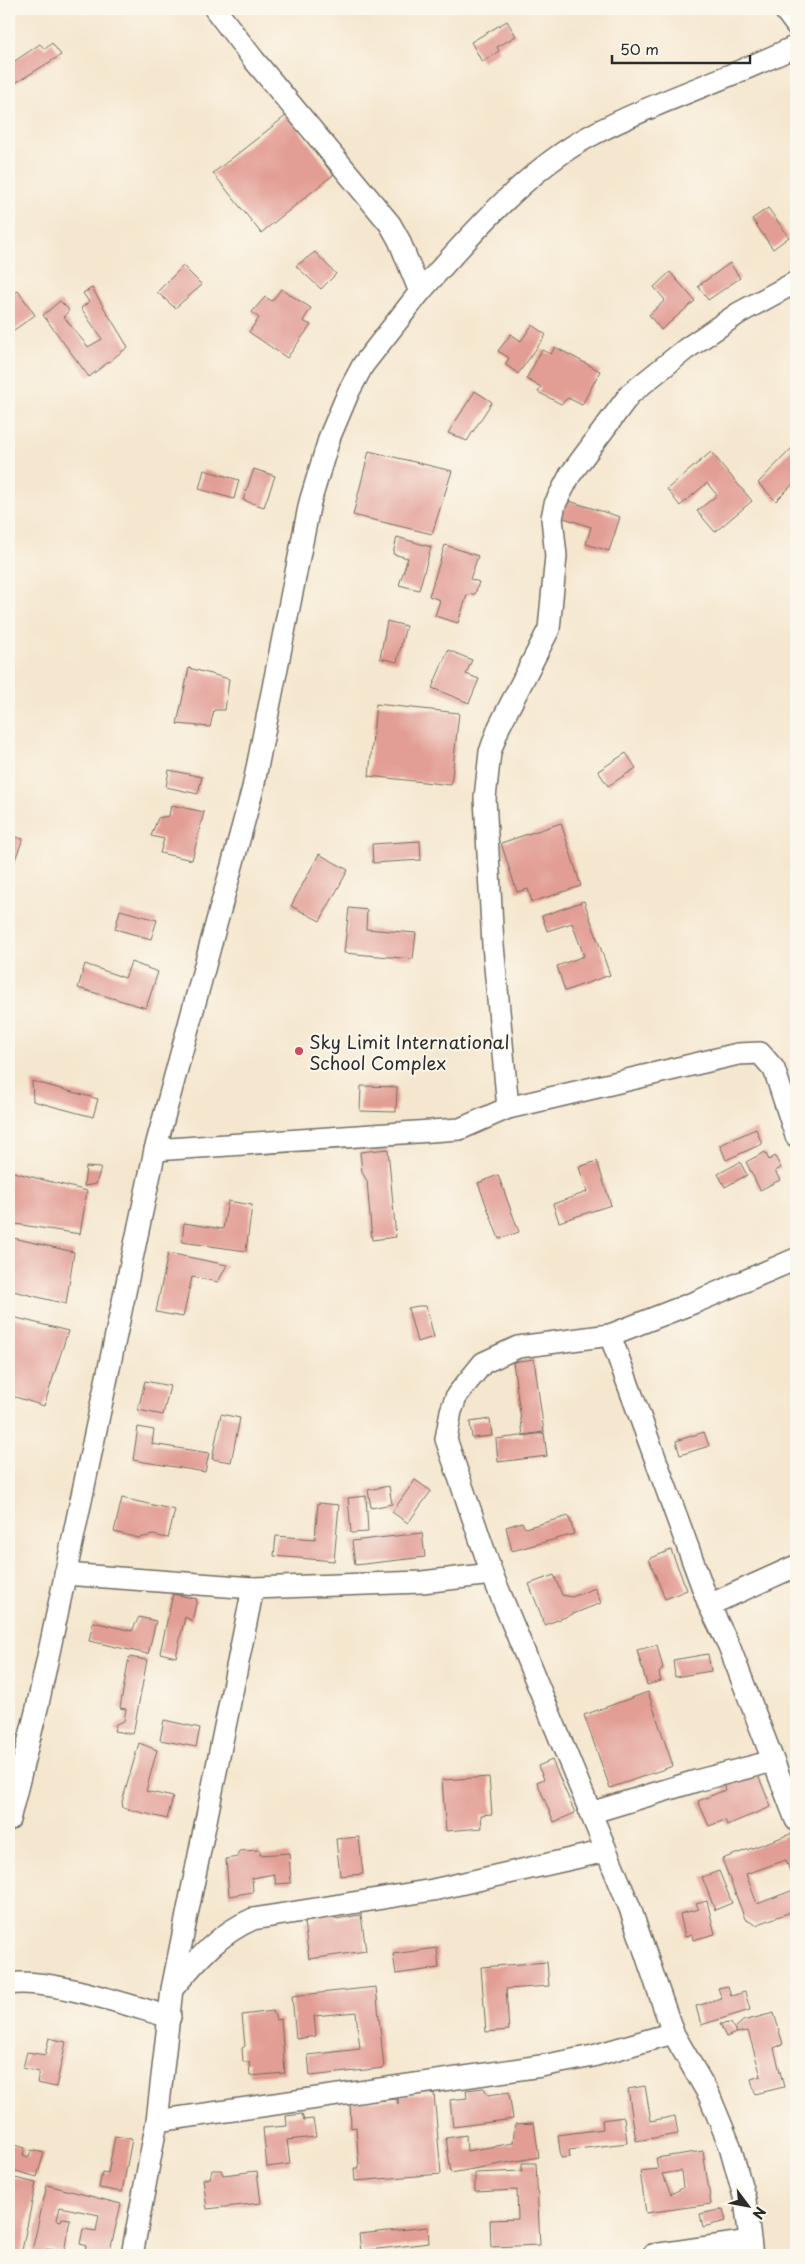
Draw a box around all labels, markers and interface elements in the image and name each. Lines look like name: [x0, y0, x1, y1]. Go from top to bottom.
scale bar: [612, 32, 750, 64]
text: 50 m: [620, 37, 659, 60]
place label: Sky Limit International School Complex: [309, 1028, 509, 1076]
marker: Sky Limit International School Complex: [293, 1045, 305, 1057]
north arrow: [722, 2182, 772, 2232]
text: N: [748, 2203, 771, 2223]

